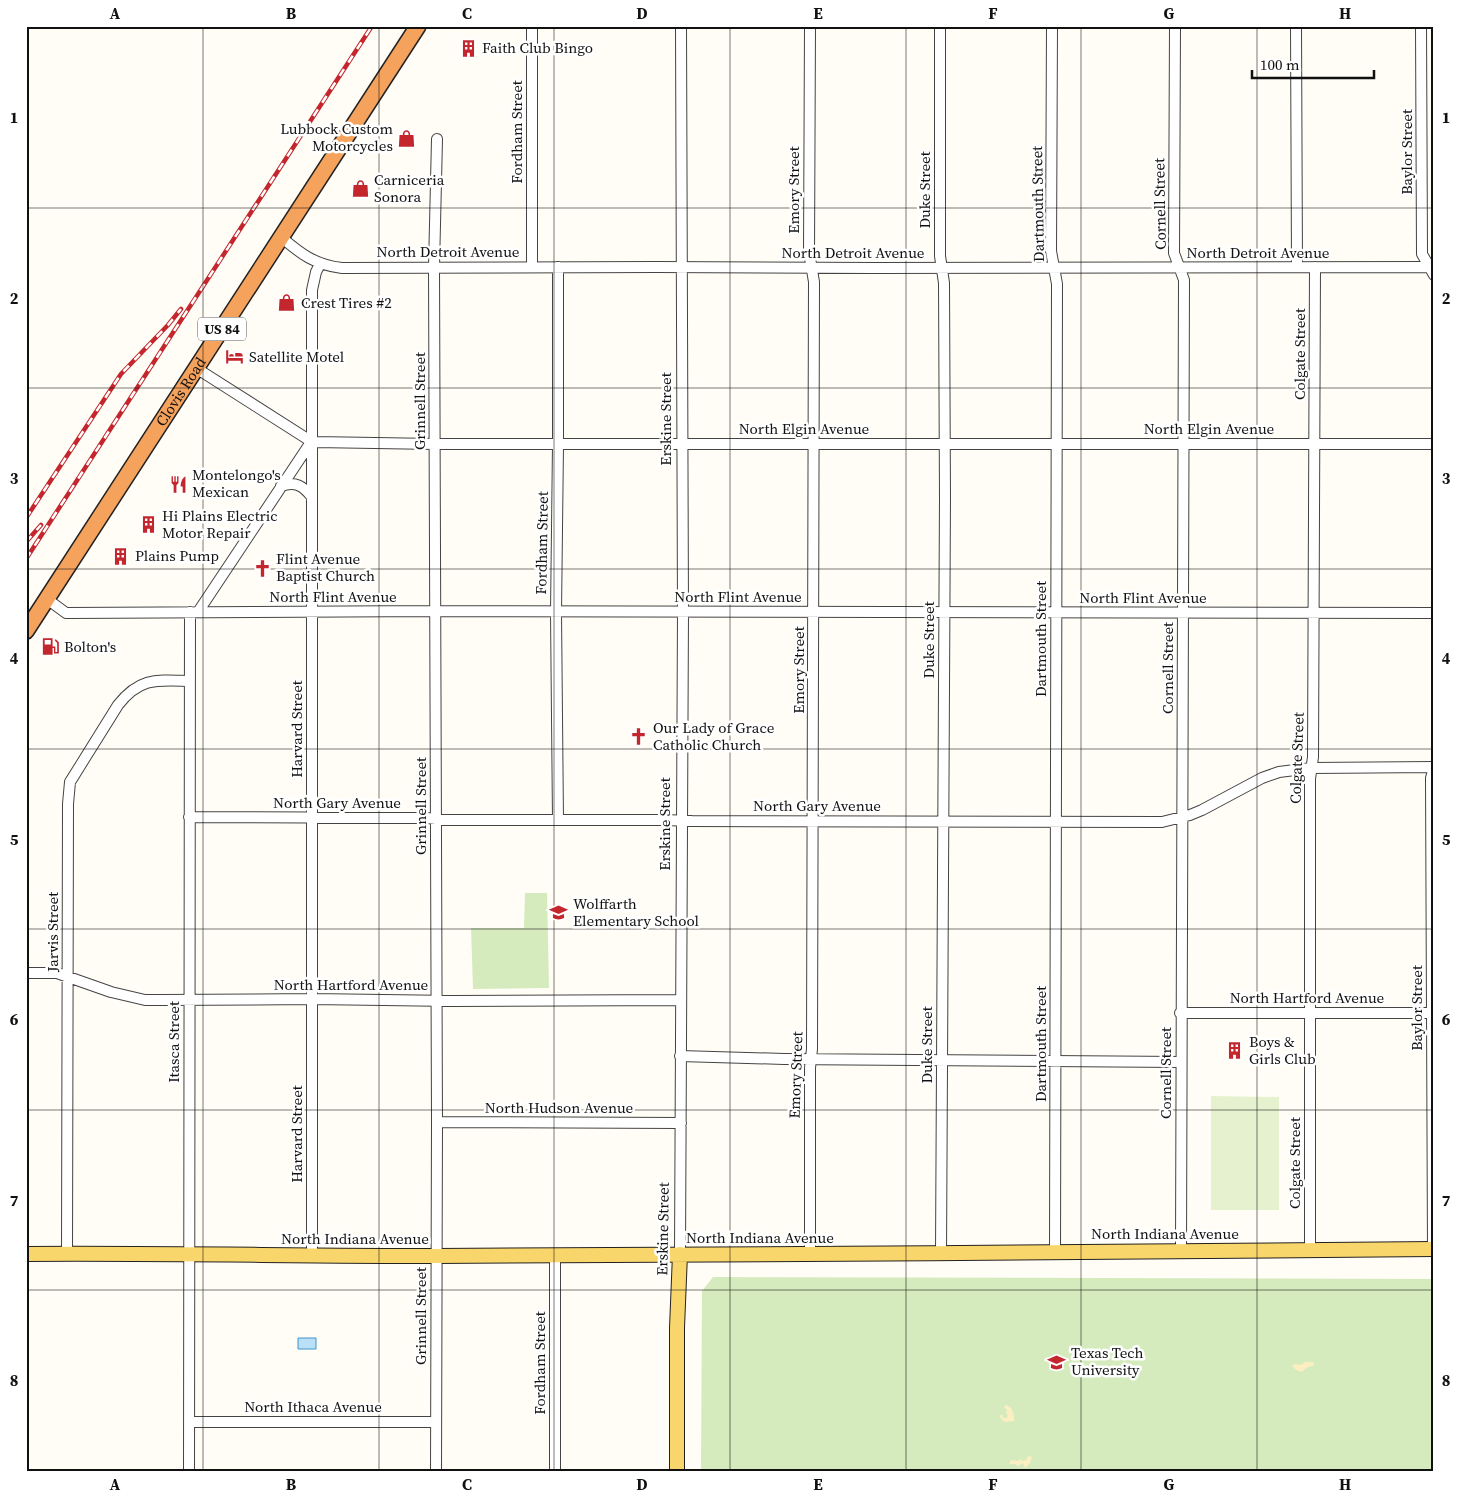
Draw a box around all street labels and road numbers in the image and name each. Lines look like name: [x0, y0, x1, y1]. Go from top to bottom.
street label: Fordham Street: [506, 80, 527, 184]
street label: Baylor Street: [1396, 109, 1417, 195]
street label: Emory Street: [783, 146, 804, 234]
street label: Dartmouth Street: [1026, 146, 1049, 262]
street label: Duke Street: [914, 151, 935, 229]
street label: Cornell Street: [1148, 158, 1171, 250]
street label: North Detroit Avenue: [377, 241, 520, 262]
street label: North Detroit Avenue: [782, 242, 925, 263]
street label: North Detroit Avenue: [1187, 242, 1330, 263]
street label: Colgate Street: [1289, 308, 1310, 400]
road number: US 84: [198, 318, 246, 340]
street label: Grinnell Street: [409, 352, 430, 450]
street label: Clovis Road: [150, 353, 211, 430]
street label: Erskine Street: [655, 372, 676, 466]
street label: North Elgin Avenue: [739, 418, 870, 439]
street label: North Elgin Avenue: [1144, 418, 1275, 439]
street label: Fordham Street: [530, 491, 553, 595]
street label: Dartmouth Street: [1030, 581, 1051, 697]
street label: North Flint Avenue: [269, 586, 397, 607]
street label: North Flint Avenue: [674, 586, 802, 607]
street label: North Flint Avenue: [1079, 587, 1207, 608]
street label: Duke Street: [918, 601, 939, 679]
street label: Cornell Street: [1157, 622, 1178, 714]
street label: Emory Street: [788, 626, 809, 714]
street label: Harvard Street: [286, 680, 307, 778]
street label: Colgate Street: [1284, 712, 1309, 804]
street label: Grinnell Street: [410, 757, 431, 855]
street label: Erskine Street: [654, 777, 675, 871]
street label: North Gary Avenue: [273, 792, 401, 813]
street label: North Gary Avenue: [753, 795, 881, 816]
street label: Jarvis Street: [42, 892, 63, 973]
street label: Baylor Street: [1406, 965, 1427, 1051]
street label: North Hartford Avenue: [274, 974, 429, 995]
street label: Dartmouth Street: [1030, 986, 1051, 1102]
street label: North Hartford Avenue: [1230, 987, 1385, 1008]
street label: Itasca Street: [163, 1001, 184, 1083]
street label: Duke Street: [916, 1006, 937, 1084]
street label: Cornell Street: [1155, 1027, 1176, 1119]
street label: Emory Street: [783, 1031, 808, 1119]
street label: Harvard Street: [286, 1085, 307, 1183]
street label: North Hudson Avenue: [485, 1097, 633, 1118]
street label: Colgate Street: [1284, 1117, 1305, 1209]
street label: Erskine Street: [651, 1182, 674, 1276]
street label: North Indiana Avenue: [1091, 1223, 1239, 1244]
street label: North Indiana Avenue: [686, 1227, 834, 1248]
street label: North Indiana Avenue: [281, 1228, 429, 1249]
street label: Grinnell Street: [410, 1267, 431, 1365]
street label: Fordham Street: [529, 1311, 550, 1415]
street label: North Ithaca Avenue: [244, 1396, 382, 1417]

